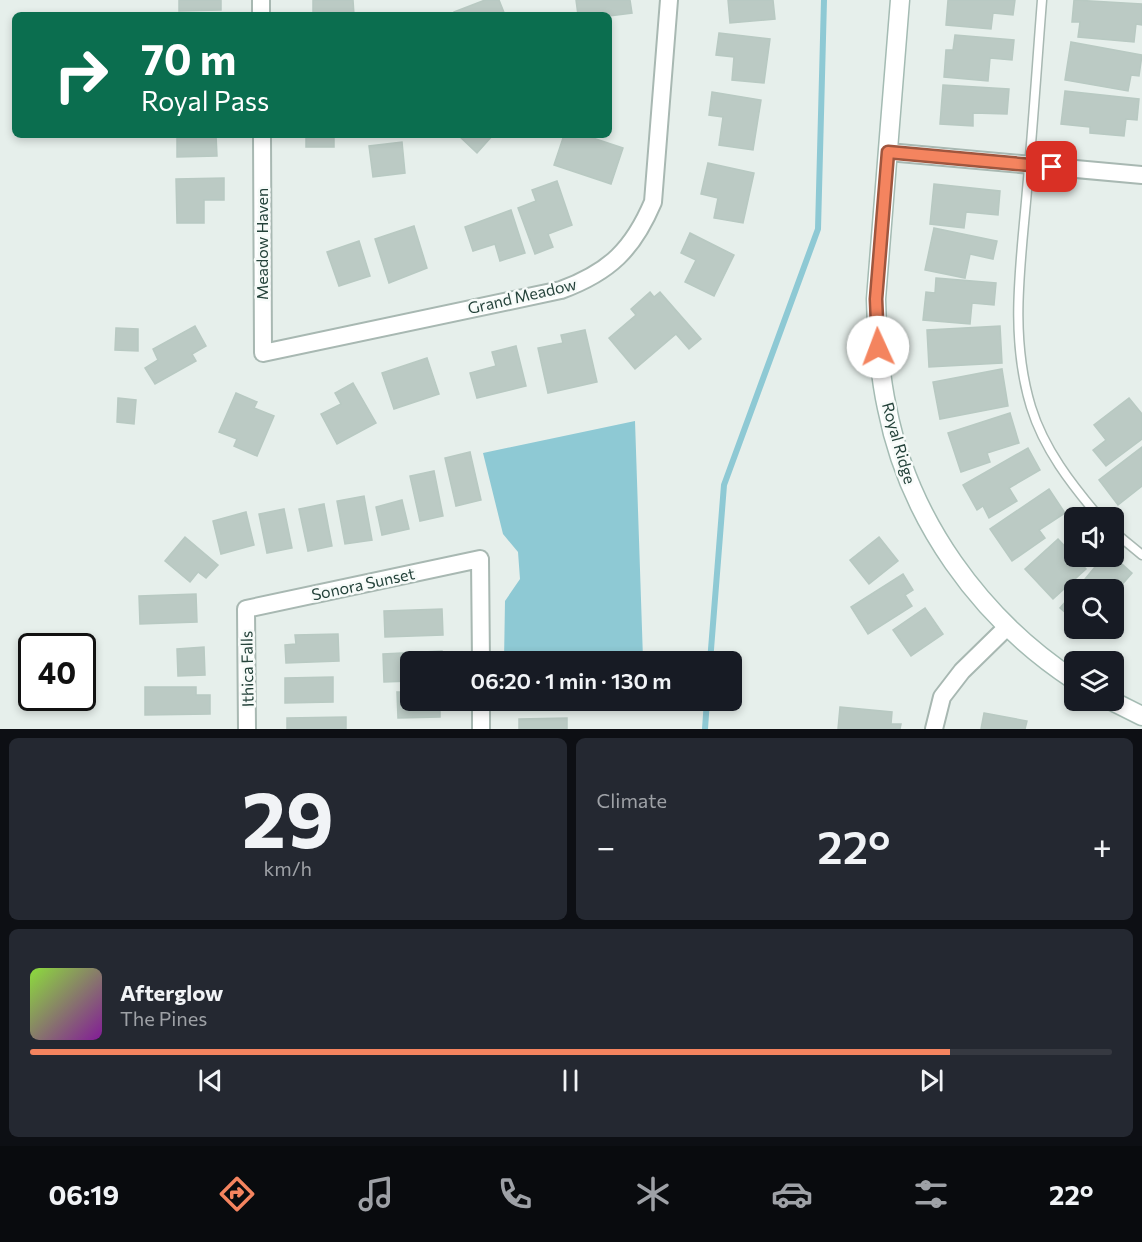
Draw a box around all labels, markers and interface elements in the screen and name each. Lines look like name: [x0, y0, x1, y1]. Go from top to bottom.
text: 70 m: [141, 32, 236, 84]
icon: right: [42, 36, 120, 114]
text: Royal Pass: [141, 84, 269, 117]
pin: [1026, 141, 1077, 192]
icon: arrive: [1035, 150, 1068, 183]
street label: Meadow Haven: [252, 188, 271, 300]
street label: Grand Meadow: [466, 274, 578, 317]
position arrow: [846, 315, 910, 379]
street label: Royal Ridge: [879, 400, 920, 486]
map controls: [1064, 507, 1124, 711]
button: sound: [1064, 507, 1124, 567]
street label: Sonora Sunset: [310, 563, 417, 604]
button: search: [1064, 579, 1124, 639]
street label: Ithica Falls: [236, 631, 257, 707]
speed limit sign: 40: [18, 633, 96, 711]
button: layers: [1064, 651, 1124, 711]
text: 06:20 · 1 min · 130 m: [471, 667, 671, 694]
text: 29: [242, 769, 334, 864]
text: Climate: [597, 788, 667, 812]
text: 22°: [817, 818, 891, 873]
text: −: [597, 825, 615, 866]
text: +: [1093, 825, 1112, 866]
text: km/h: [263, 856, 312, 880]
text: Afterglow: [120, 979, 223, 1006]
text: The Pines: [120, 1006, 207, 1030]
icon: previous: [194, 1064, 227, 1097]
icon: pause: [554, 1064, 587, 1097]
icon: next: [915, 1064, 948, 1097]
icon: directions: [216, 1173, 258, 1215]
icon: music: [355, 1173, 397, 1215]
icon: phone: [494, 1173, 536, 1215]
icon: climate: [632, 1173, 674, 1215]
icon: car: [771, 1173, 813, 1215]
icon: filters: [910, 1173, 952, 1215]
text: 06:19: [48, 1178, 119, 1211]
text: 22°: [1049, 1178, 1094, 1211]

